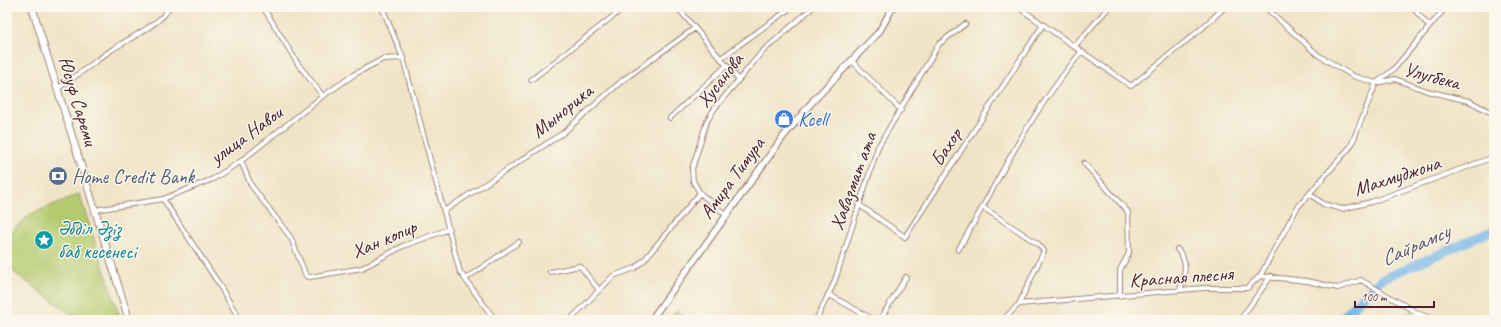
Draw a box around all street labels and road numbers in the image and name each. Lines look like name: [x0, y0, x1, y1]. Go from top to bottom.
street label: Хусанова: [691, 47, 750, 112]
street label: Юсуф Сареми: [53, 53, 104, 150]
street label: Улугбека: [1401, 57, 1464, 96]
street label: Мынорика: [526, 77, 599, 143]
street label: улица Навои: [204, 99, 289, 170]
street label: Бахор: [925, 122, 968, 171]
street label: Хавазмат ата: [824, 127, 883, 233]
street label: Амира Тимура: [694, 131, 771, 224]
street label: Махмуджона: [1351, 150, 1445, 202]
street label: Хан копир: [348, 214, 422, 264]
street label: Красная плесня: [1128, 261, 1235, 293]

